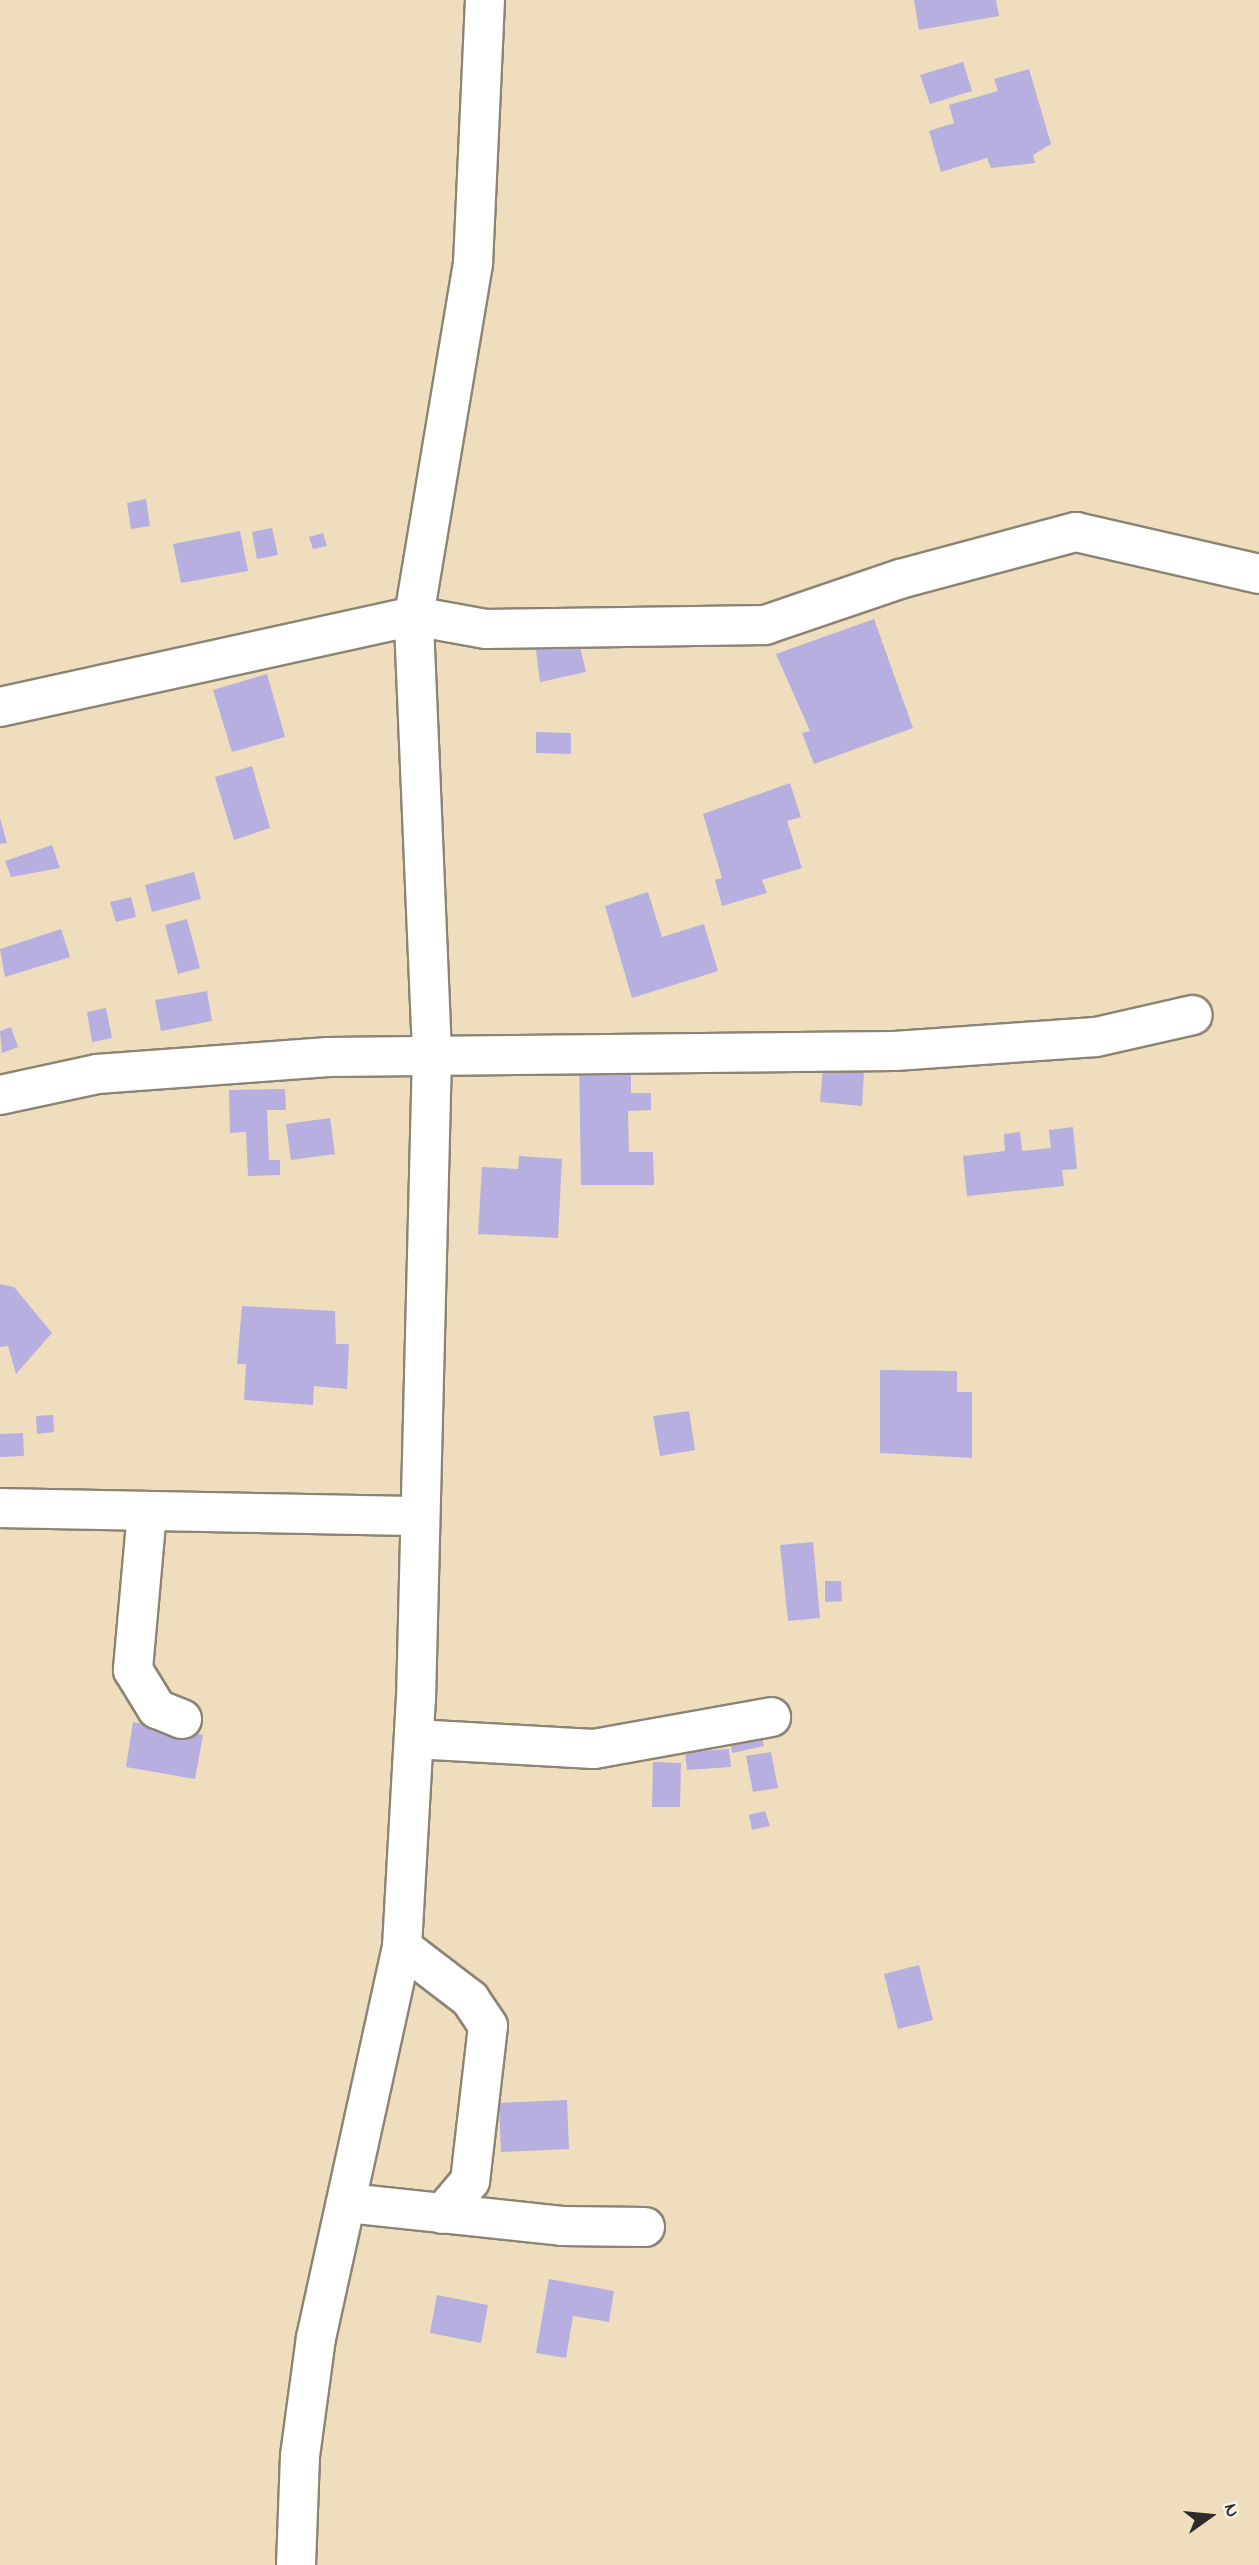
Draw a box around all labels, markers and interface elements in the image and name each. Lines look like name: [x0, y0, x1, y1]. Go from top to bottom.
north arrow: [1175, 2481, 1245, 2551]
text: N: [1216, 2501, 1245, 2520]

